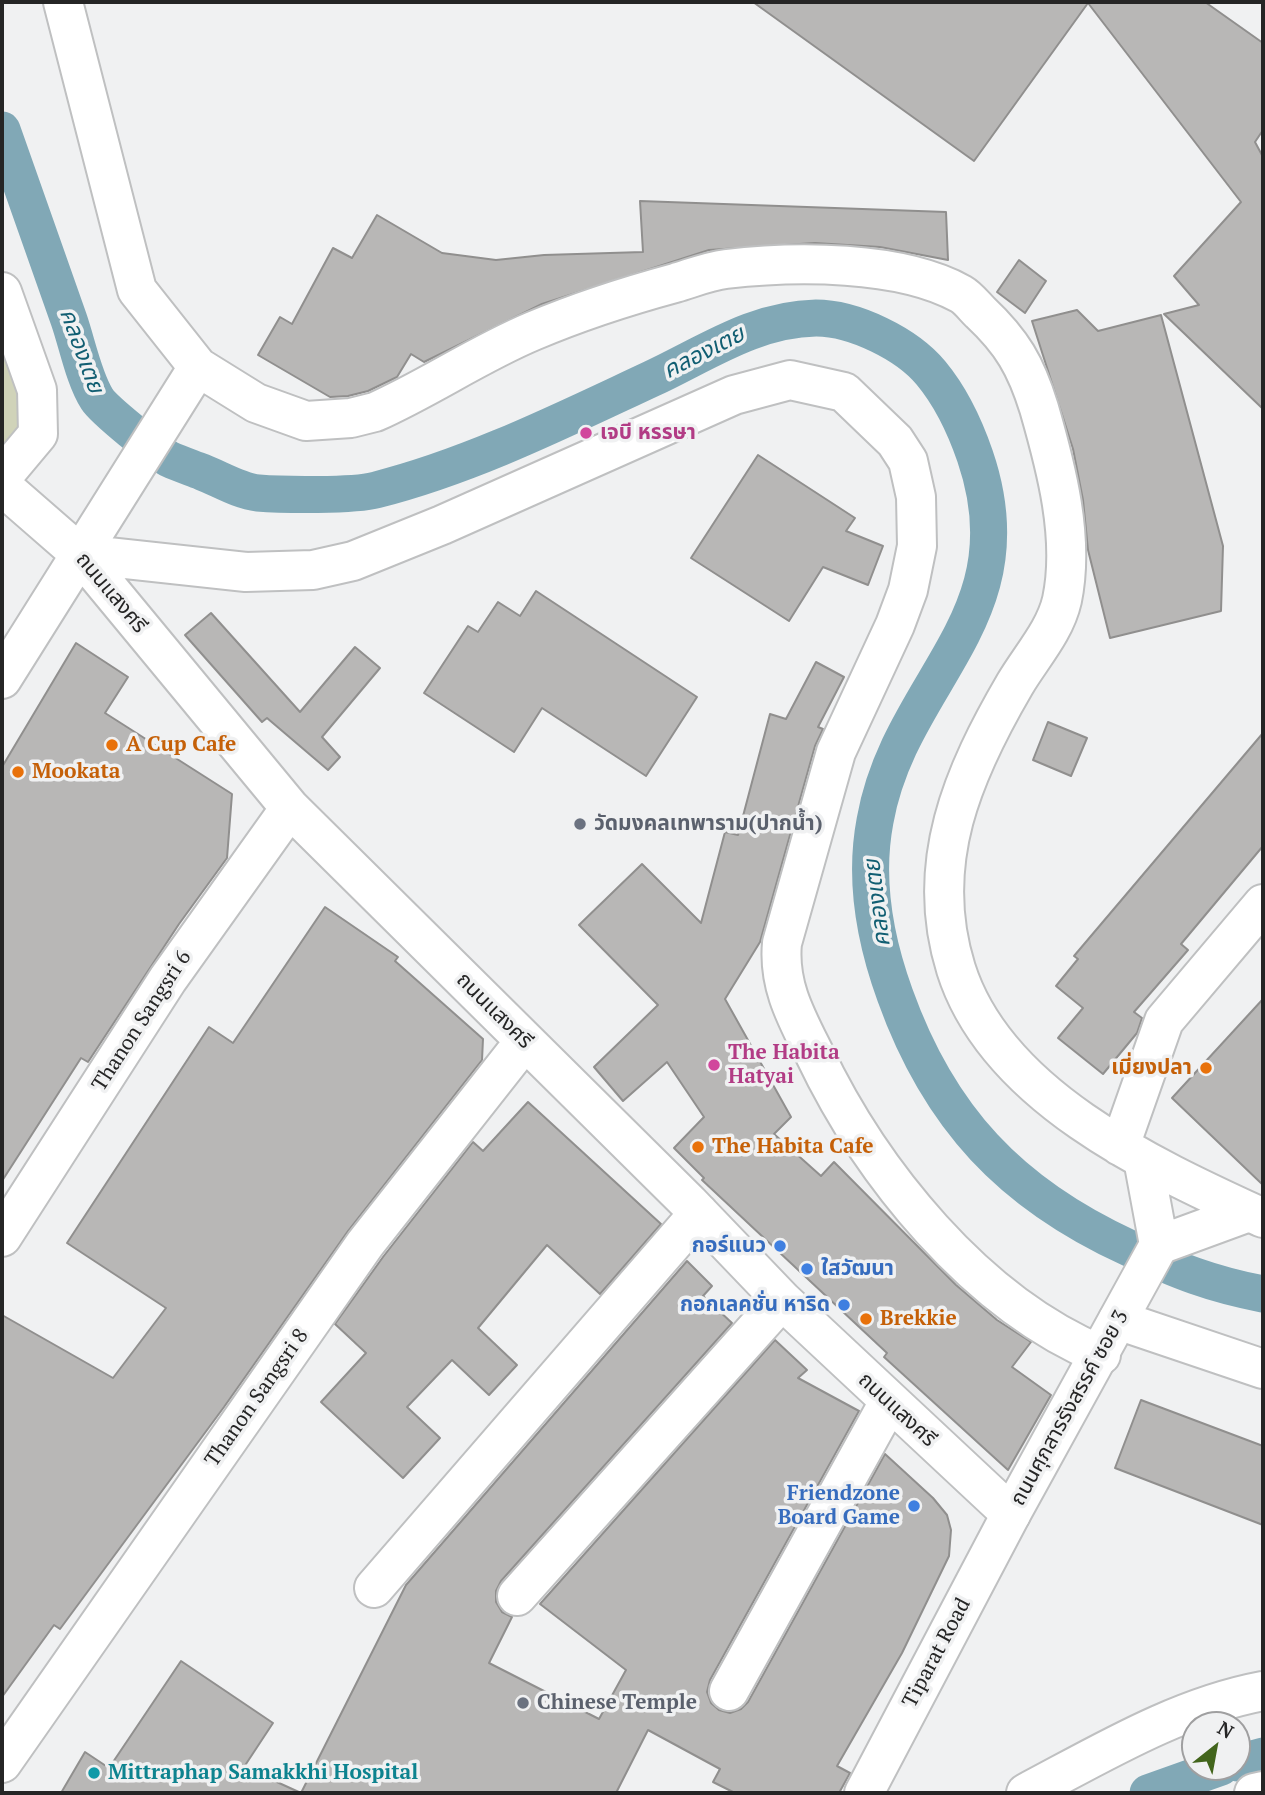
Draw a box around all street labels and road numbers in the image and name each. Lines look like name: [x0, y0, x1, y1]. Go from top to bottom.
street label: ถนนเเสงศรี: [70, 548, 152, 638]
street label: Thanon Sangsri 6: [87, 946, 197, 1096]
street label: ถนนเเสงศรี: [451, 968, 537, 1054]
street label: ถนนศุภสารรังสรรค์ ซอย 3: [1006, 1306, 1134, 1510]
street label: Thanon Sangsri 8: [200, 1324, 314, 1472]
street label: ถนนเเสงศรี: [853, 1368, 941, 1452]
street label: Tiparat Road: [898, 1594, 976, 1712]

